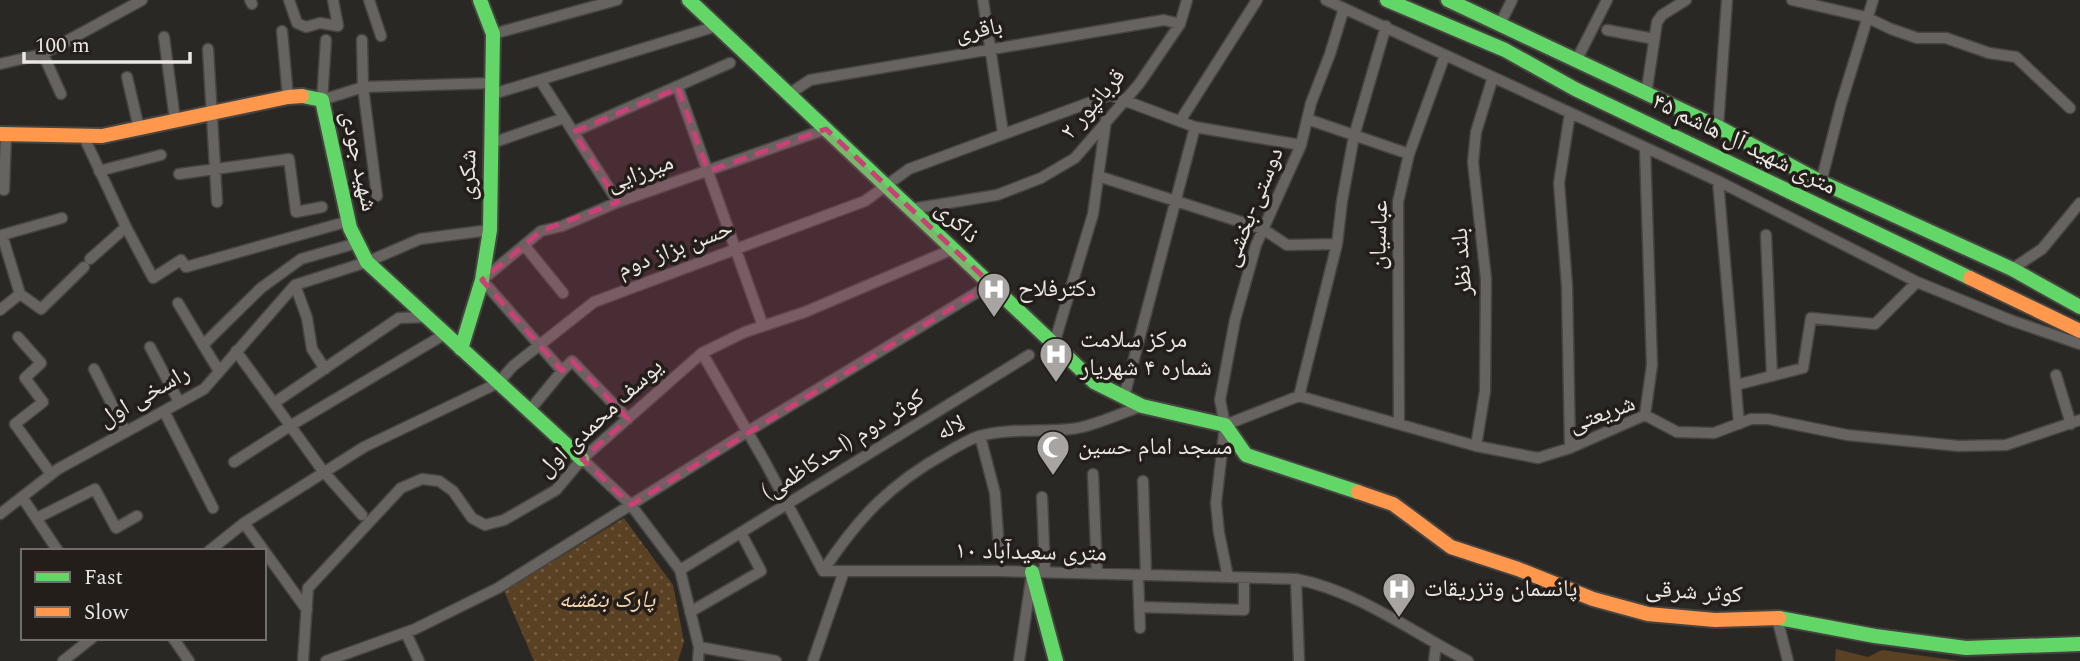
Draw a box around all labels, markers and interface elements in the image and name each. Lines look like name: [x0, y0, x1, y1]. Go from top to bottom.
street label: باقری: [953, 8, 1005, 52]
scale bar: [24, 21, 191, 65]
text: 100 m: [35, 30, 90, 62]
street label: قربانپور ۲: [1052, 60, 1134, 148]
street label: ۴۵ متری شهید آل هاشم: [1646, 84, 1842, 204]
street label: شهید جودی: [331, 107, 387, 215]
street label: دوستی-بخشی: [1213, 142, 1293, 272]
street label: میرزایی: [601, 144, 679, 202]
street label: شکری: [450, 149, 486, 201]
street label: ذاکری: [926, 192, 988, 252]
street label: عباسیان: [1360, 200, 1398, 270]
street label: حسن بزاز دوم: [612, 210, 738, 288]
street label: بلند نظر: [1442, 227, 1482, 298]
hospital icon: دکترفلاح: [975, 270, 1013, 319]
place label: دکترفلاح: [1018, 271, 1096, 307]
place label: مرکز سلامت شماره ۴ شهریار: [1079, 322, 1212, 386]
hospital icon: مرکز سلامت شماره ۴ شهریار: [1037, 335, 1075, 384]
street label: یوسف محمدی اول: [529, 350, 671, 486]
street label: راسخی اول: [91, 355, 197, 437]
street label: کوثر دوم (احدکاظمی): [754, 380, 932, 510]
street label: شریعتی: [1564, 385, 1640, 443]
street label: لاله: [931, 406, 971, 450]
mosque icon: مسجد امام حسین: [1034, 428, 1072, 477]
place label: مسجد امام حسین: [1078, 429, 1233, 465]
street label: ۱۰ متری سعیدآباد: [955, 533, 1107, 571]
legend: [21, 549, 266, 640]
text: Fast: [84, 562, 123, 594]
hospital icon: پانسمان وتزریقات: [1380, 570, 1418, 619]
place label: پانسمان وتزریقات: [1424, 571, 1577, 607]
street label: کوثر شرقی: [1644, 571, 1744, 613]
park label: پارک بنفشه: [559, 582, 656, 618]
text: Slow: [84, 597, 130, 629]

